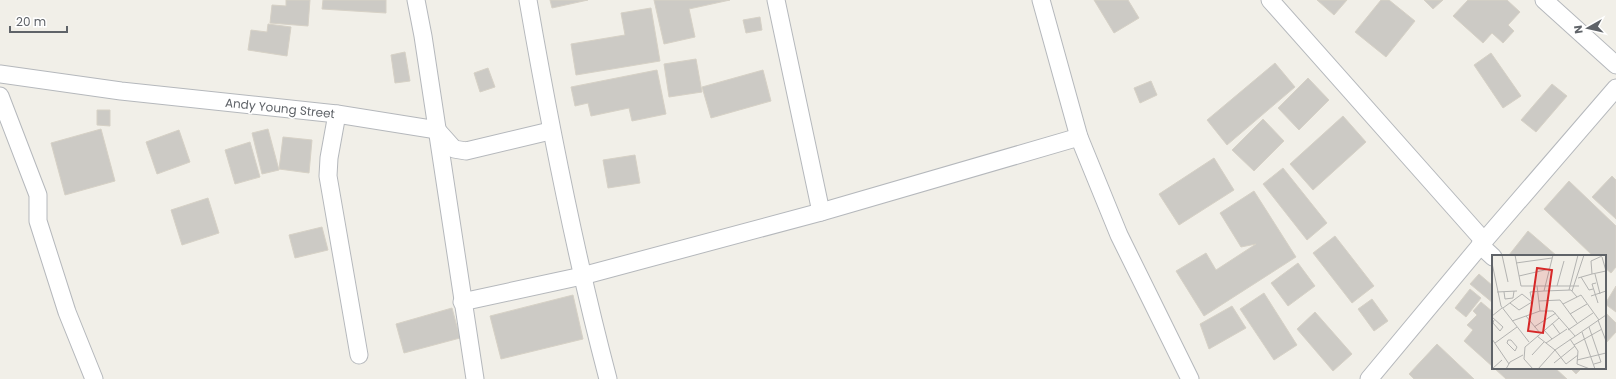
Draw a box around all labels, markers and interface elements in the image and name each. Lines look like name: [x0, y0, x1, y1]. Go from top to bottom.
scale bar: [10, 8, 67, 34]
north arrow: [1568, 8, 1608, 48]
text: 20 m: [16, 13, 46, 30]
text: N: [1570, 24, 1587, 35]
street label: Andy Young Street: [224, 94, 336, 122]
inset map: [1492, 255, 1606, 369]

